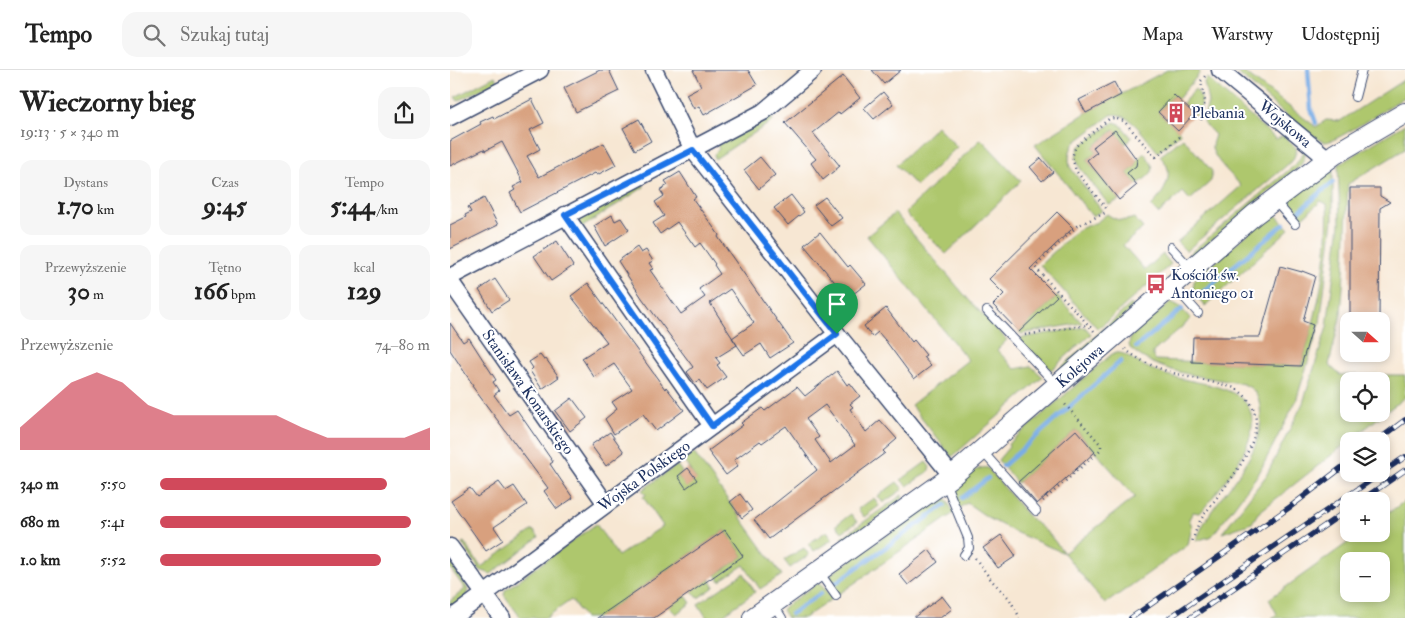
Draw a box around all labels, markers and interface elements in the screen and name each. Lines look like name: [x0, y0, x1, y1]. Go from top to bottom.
search box: [122, 12, 472, 57]
text: Tempo: [25, 19, 92, 50]
icon: search: [140, 21, 168, 49]
text: Szukaj tutaj: [180, 23, 269, 47]
text: Mapa: [1142, 23, 1183, 46]
text: Warstwy: [1211, 23, 1273, 46]
text: Udostępnij: [1301, 23, 1380, 46]
text: Wieczorny bieg: [20, 85, 195, 120]
button: share: [378, 87, 430, 139]
street label: Wojskowa: [1254, 95, 1316, 152]
building icon: Plebania: [1165, 102, 1187, 124]
place label: Plebania: [1191, 103, 1245, 123]
text: 19:13 · 5 × 340 m: [20, 122, 119, 142]
text: Dystans: [63, 174, 108, 191]
text: Czas: [211, 174, 239, 191]
text: Tempo: [345, 174, 384, 191]
text: 1.70: [57, 191, 94, 222]
text: 9:45: [203, 191, 247, 222]
text: 5:44: [330, 191, 374, 222]
text: km: [94, 201, 114, 218]
text: /km: [374, 201, 398, 218]
text: Przewyższenie: [45, 259, 126, 276]
text: Tętno: [209, 259, 241, 276]
text: kcal: [354, 259, 375, 276]
place label: Kościół św. Antoniego 01: [1170, 265, 1254, 303]
bus stop icon: Kościół św. Antoniego 01: [1145, 273, 1167, 295]
text: 30: [68, 276, 90, 307]
text: 166: [194, 276, 228, 307]
text: 129: [347, 276, 382, 307]
pin: [816, 283, 858, 334]
text: m: [90, 286, 104, 303]
text: bpm: [228, 286, 256, 303]
icon: arrive: [823, 290, 851, 318]
north arrow: [1340, 312, 1390, 362]
map controls: [1340, 312, 1390, 602]
street label: Stanisława Konarskiego: [477, 326, 579, 459]
text: Przewyższenie: [20, 335, 113, 355]
text: 74–80 m: [375, 335, 430, 355]
street label: Kolejowa: [1052, 339, 1108, 392]
button: locate: [1340, 372, 1390, 422]
button: layers: [1340, 432, 1390, 482]
street label: Wojska Polskiego: [593, 436, 694, 517]
text: 340 m: [20, 474, 59, 494]
text: 5:50: [100, 474, 126, 494]
button: +: [1340, 492, 1390, 542]
text: 680 m: [20, 512, 60, 532]
text: 5:41: [100, 512, 125, 532]
text: 1.0 km: [20, 550, 60, 570]
text: 5:52: [100, 550, 126, 570]
button: −: [1340, 552, 1390, 602]

